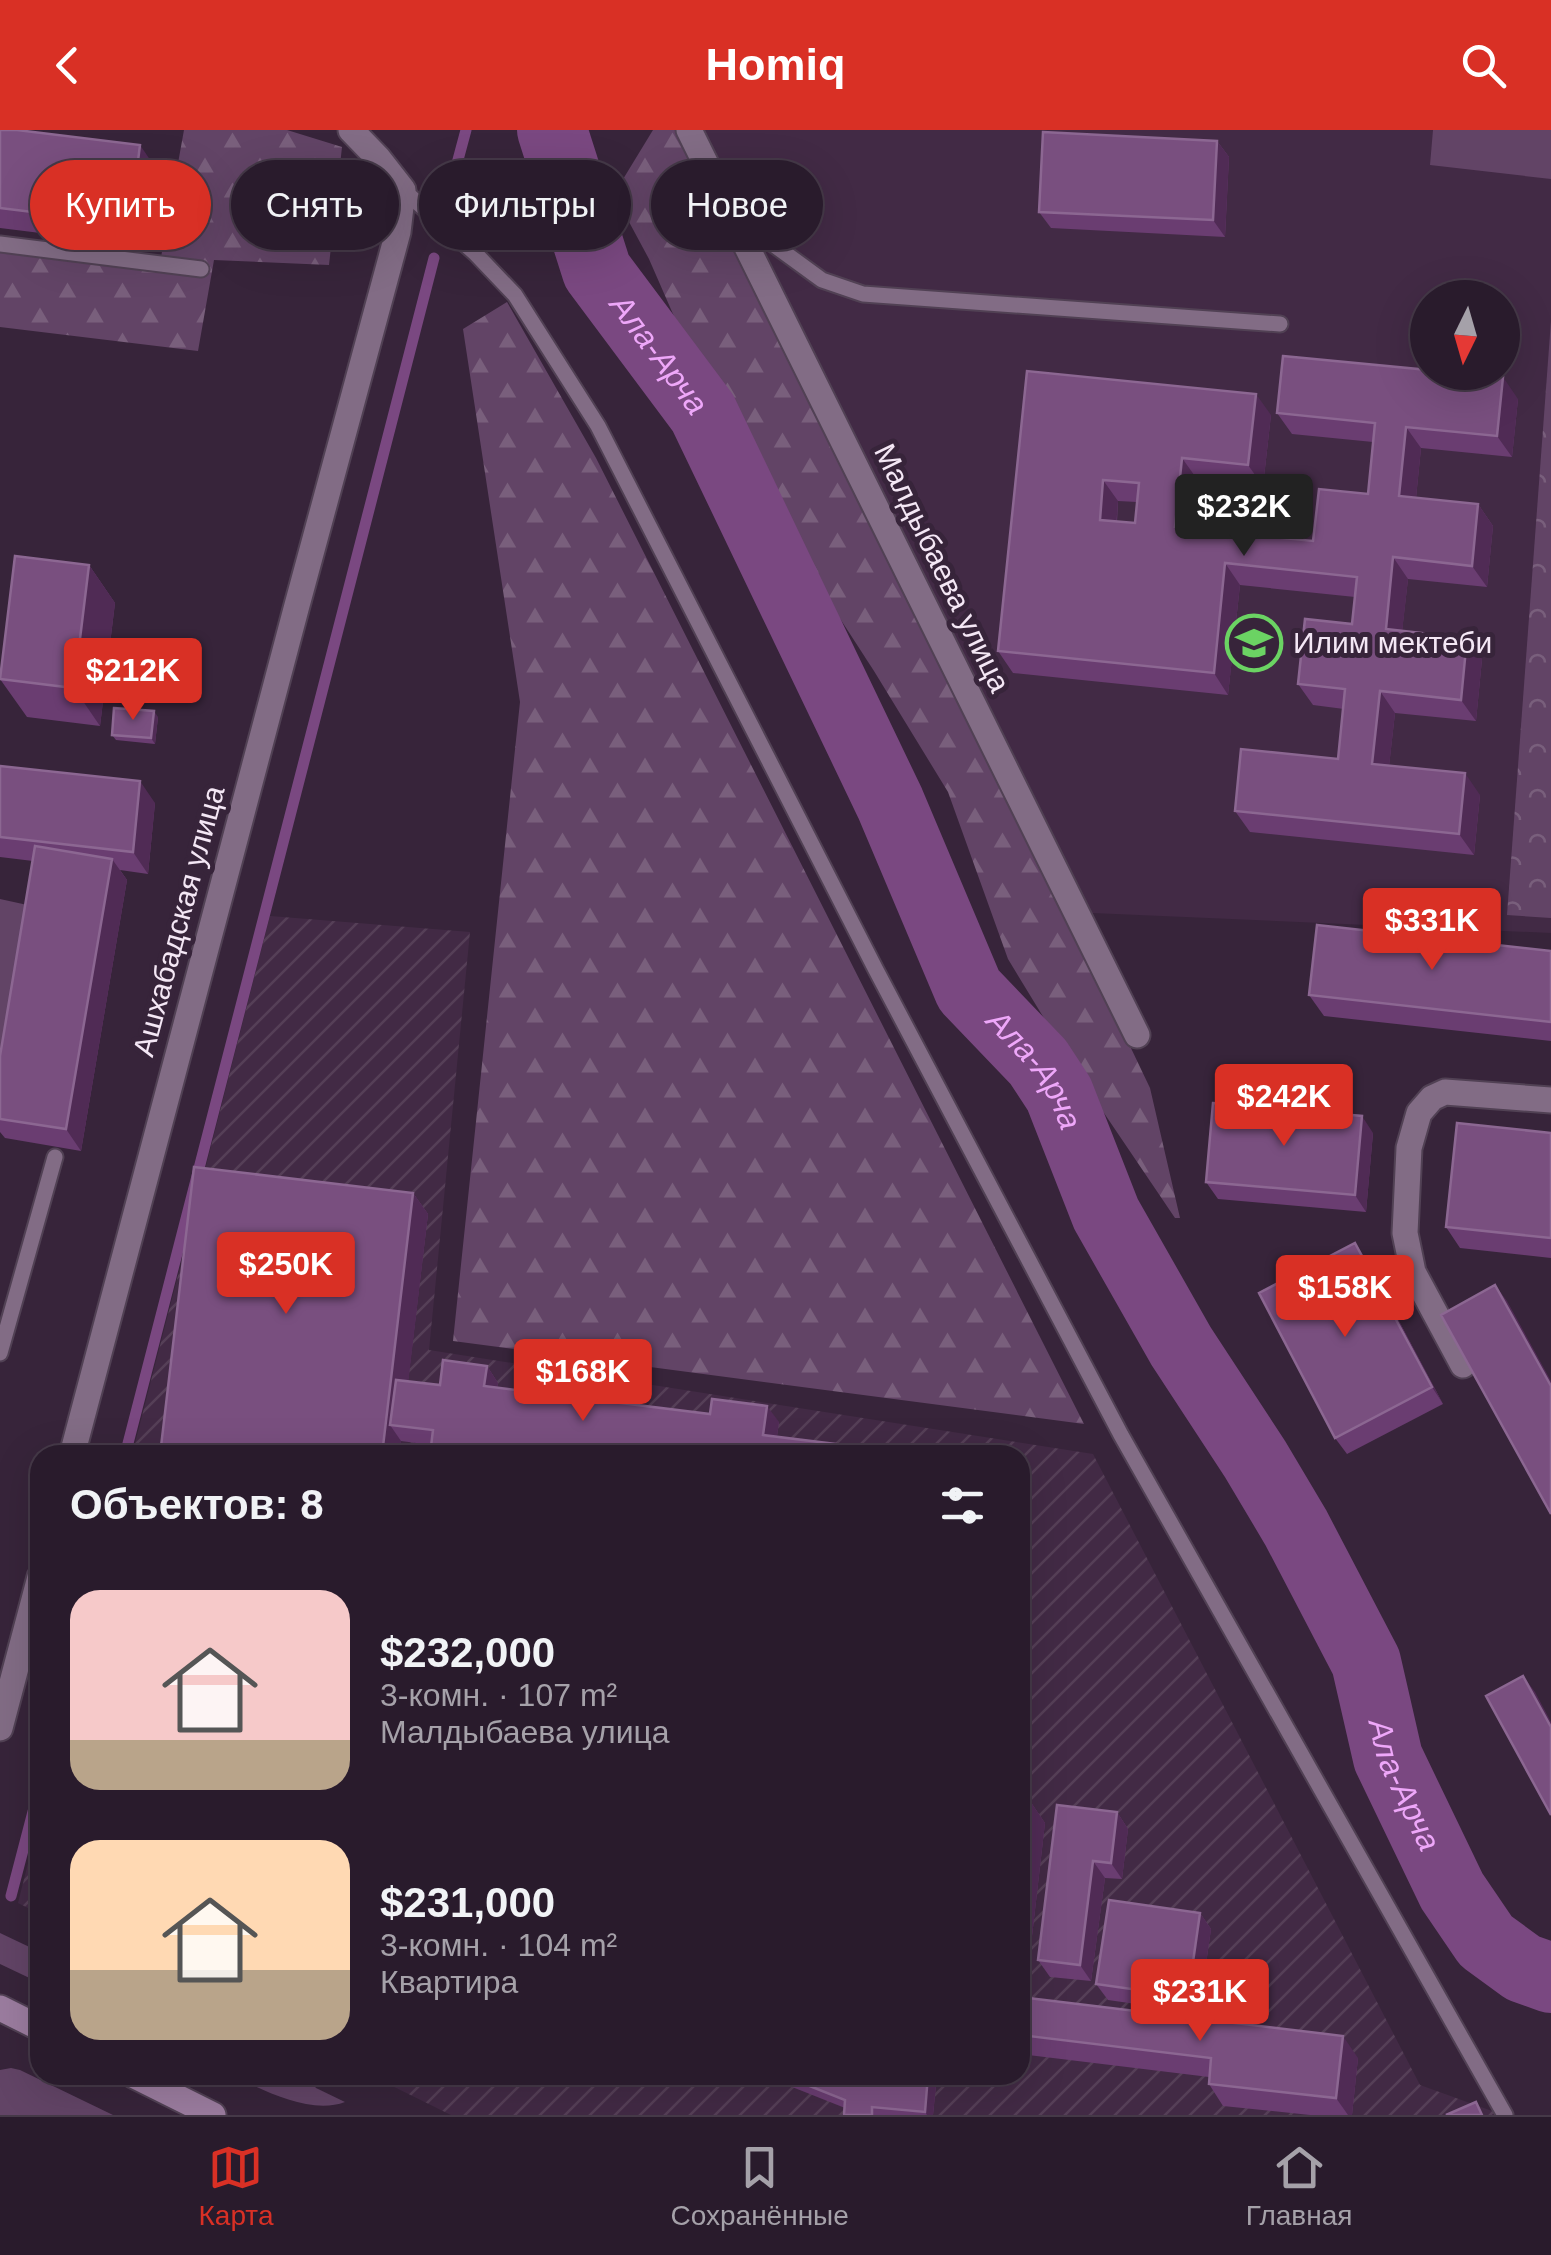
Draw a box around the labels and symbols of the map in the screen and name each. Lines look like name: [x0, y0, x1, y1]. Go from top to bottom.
north arrow: [1410, 280, 1520, 390]
water label: Ала-Арча: [602, 286, 715, 421]
street label: Малдыбаева улица: [868, 439, 1017, 697]
pin: $232K: [1174, 474, 1314, 559]
school or university icon: Илим мектеби: [1224, 613, 1284, 673]
place label: Илим мектеби: [1293, 626, 1492, 659]
pin: $212K: [63, 638, 203, 723]
street label: Ашхабадская улица: [127, 782, 231, 1060]
pin: $331K: [1362, 888, 1502, 973]
water label: Ала-Арча: [978, 1001, 1089, 1134]
pin: $242K: [1214, 1064, 1354, 1149]
pin: $250K: [216, 1232, 356, 1317]
pin: $158K: [1275, 1255, 1415, 1340]
pin: $168K: [513, 1339, 653, 1424]
water label: Ала-Арча: [1361, 1714, 1448, 1856]
pin: $231K: [1130, 1959, 1270, 2044]

